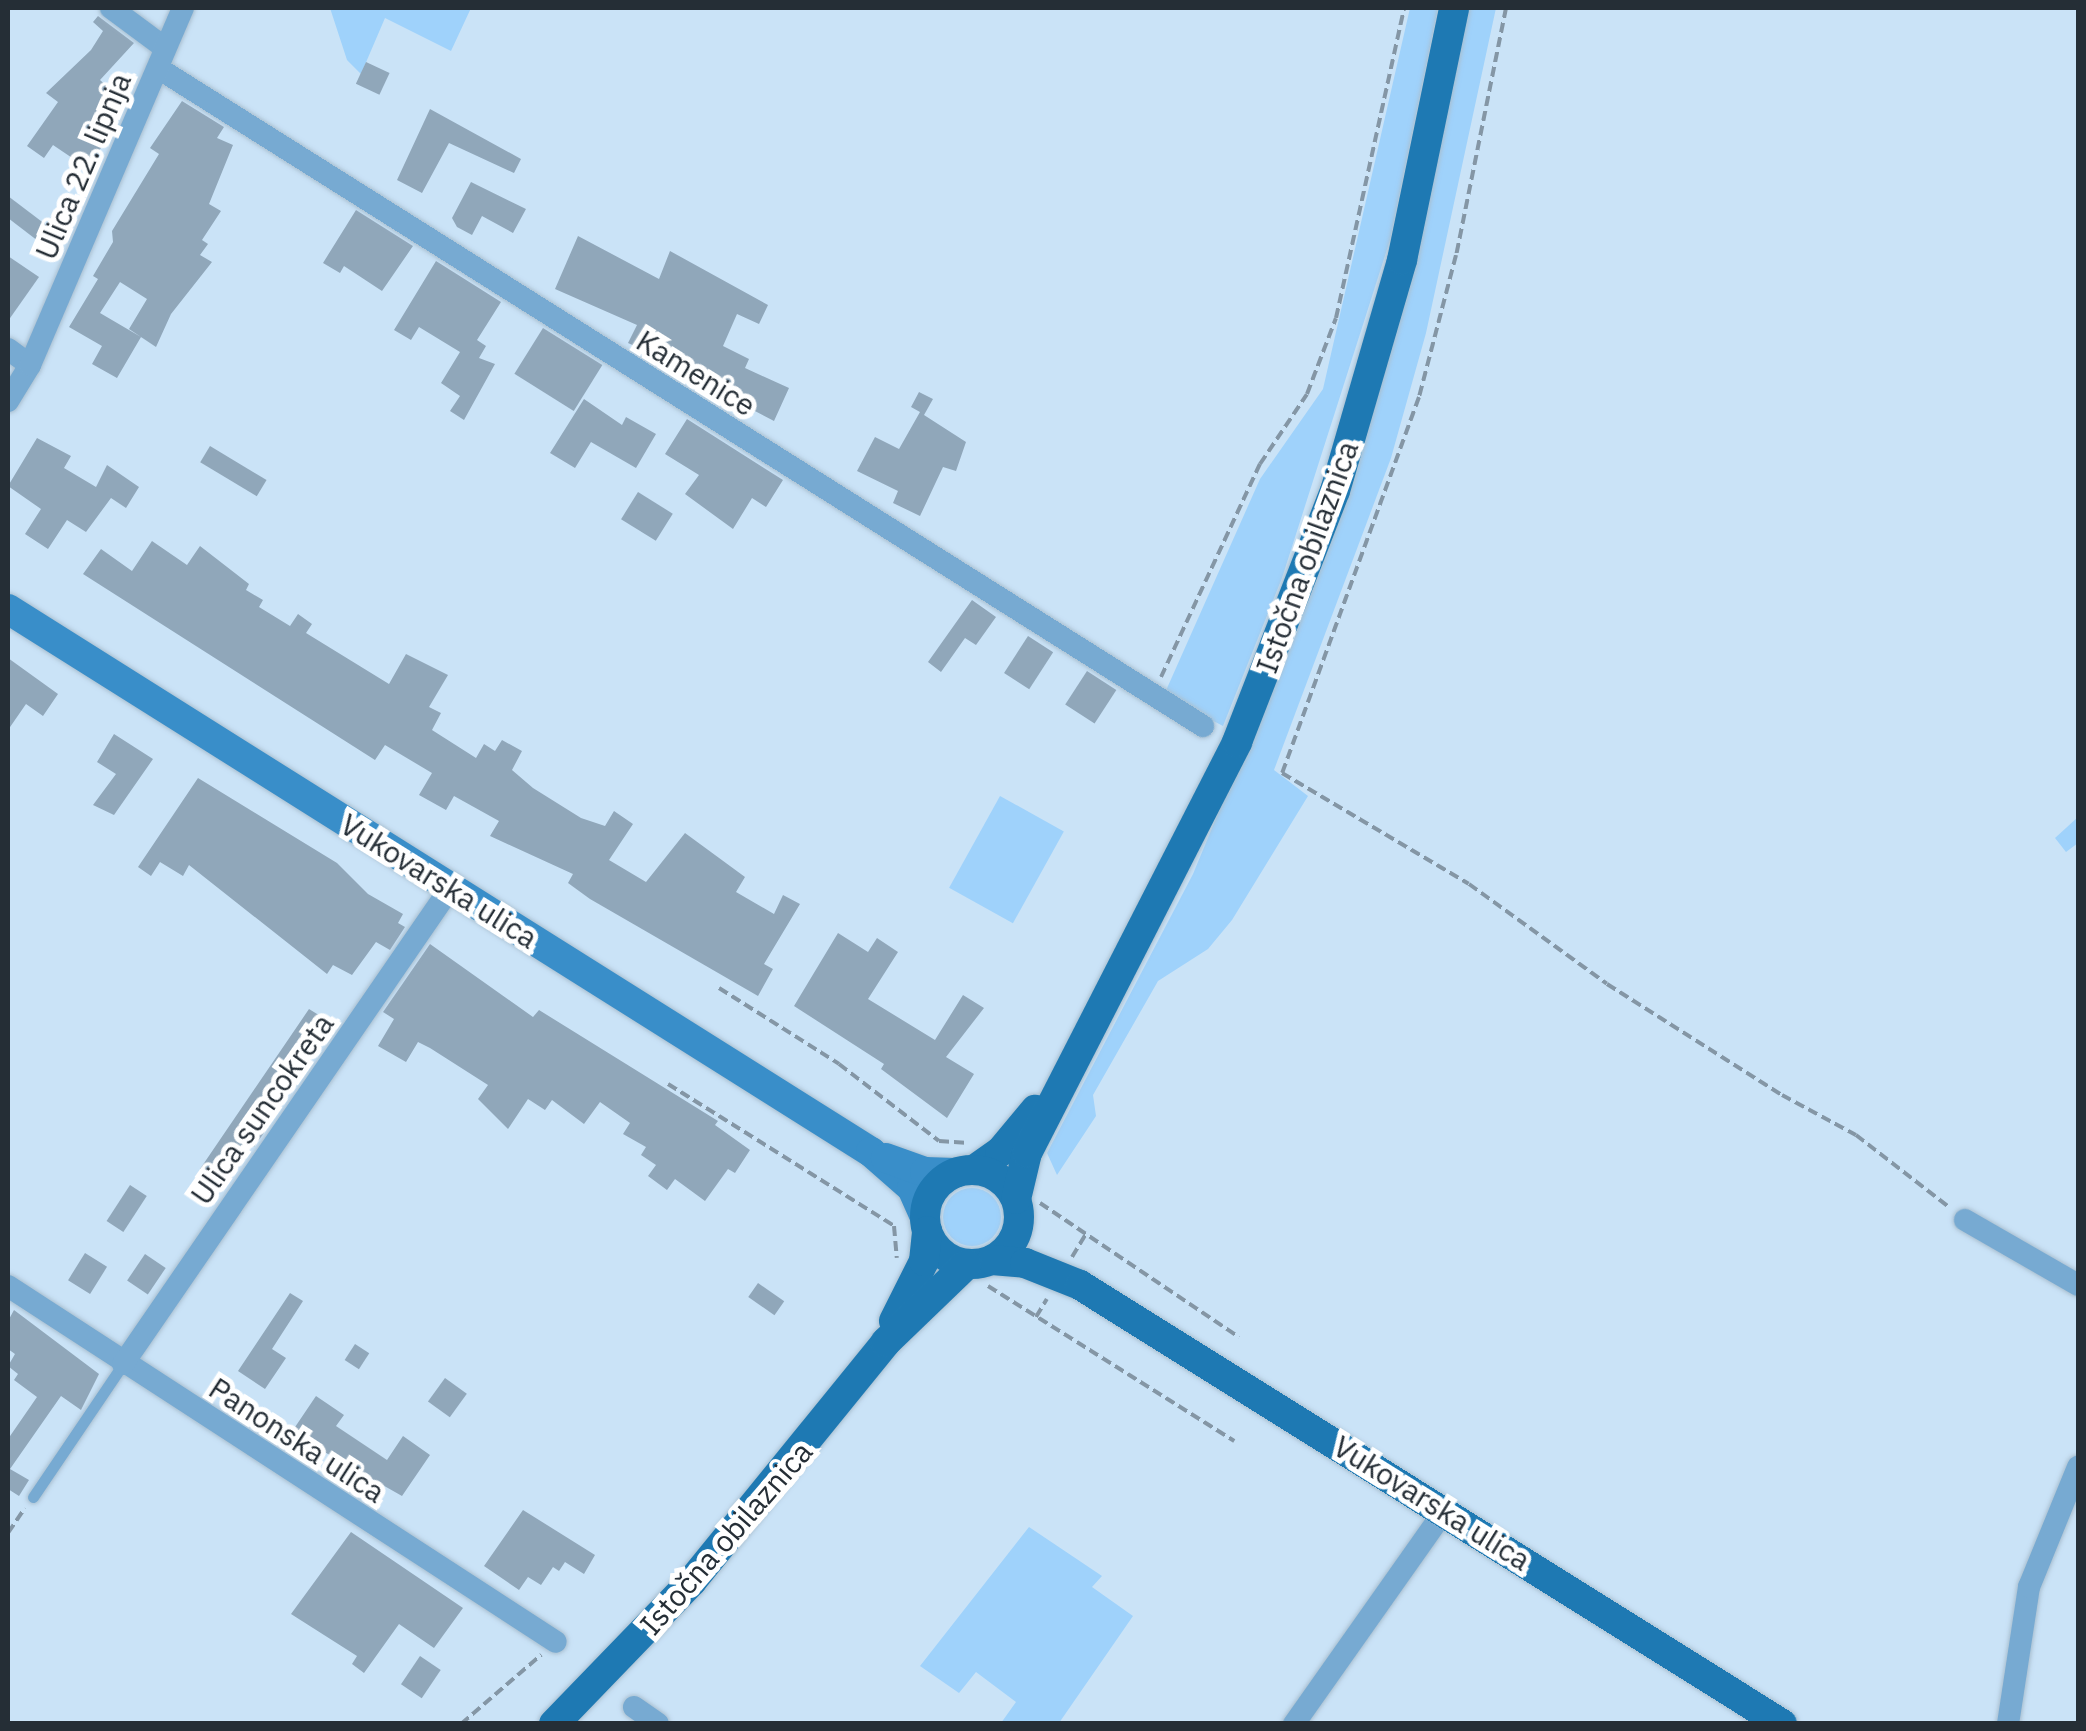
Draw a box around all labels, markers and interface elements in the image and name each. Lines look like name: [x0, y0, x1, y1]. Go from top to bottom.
street label: Ulica 22. lipnja: [28, 67, 138, 265]
street label: Kamenice: [630, 322, 762, 424]
street label: Istočna obilaznica: [1248, 436, 1366, 678]
street label: Vukovarska ulica: [334, 806, 544, 956]
street label: Ulica suncokreta: [183, 1007, 341, 1211]
street label: Panonska ulica: [203, 1370, 391, 1510]
street label: Vukovarska ulica: [1327, 1428, 1537, 1578]
street label: Istočna obilaznica: [632, 1434, 820, 1642]

